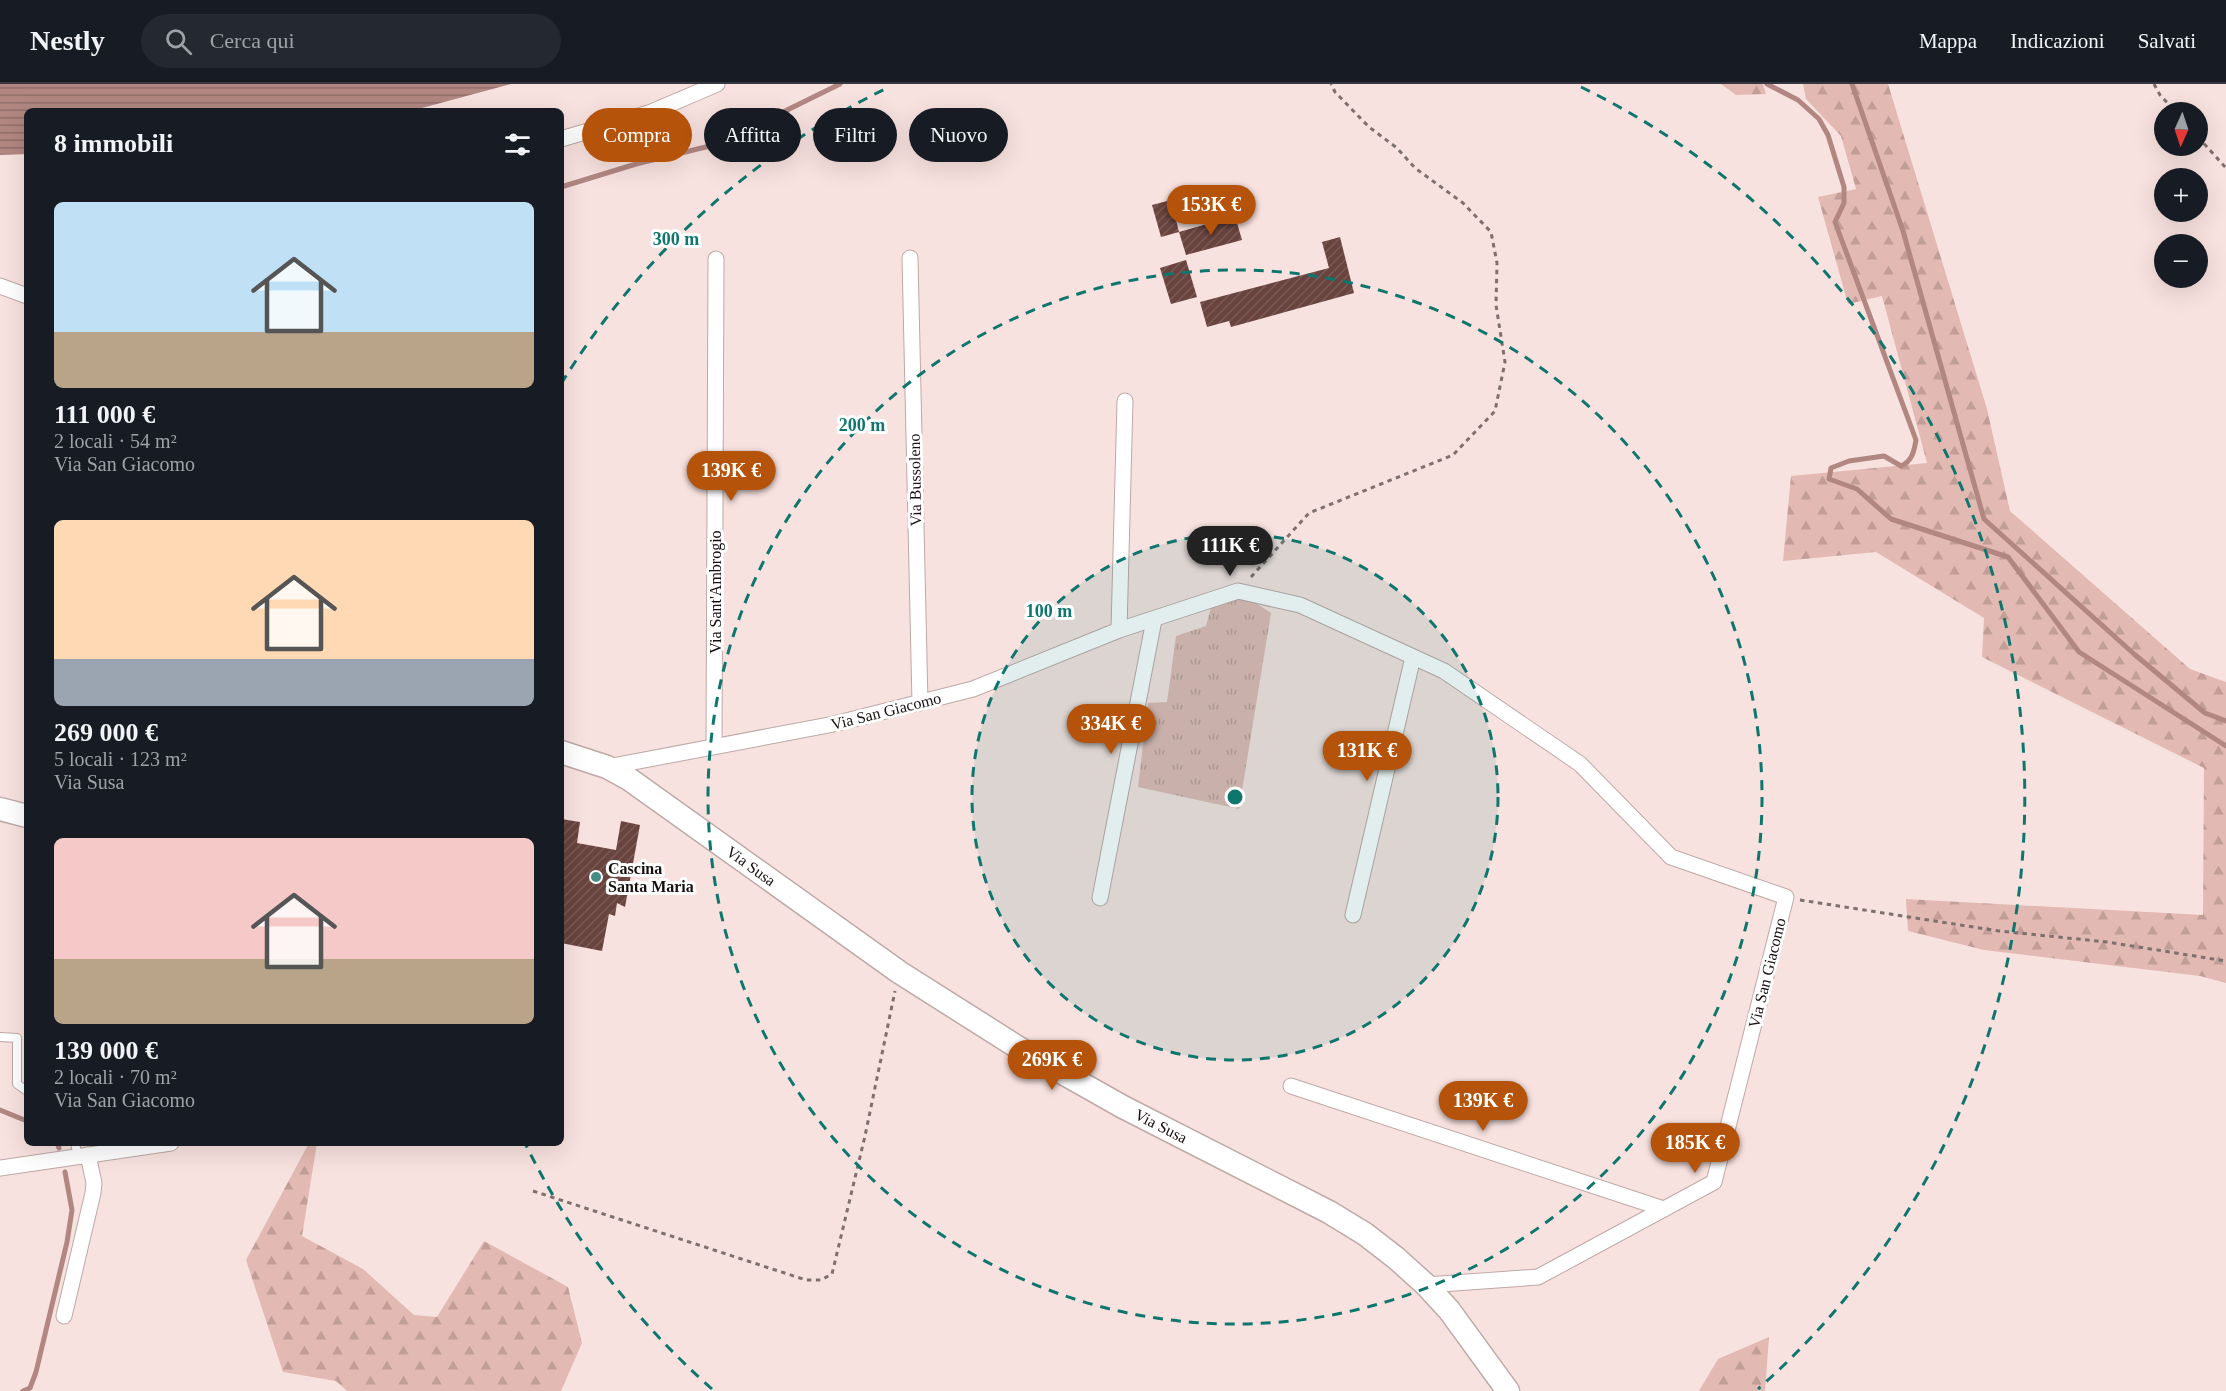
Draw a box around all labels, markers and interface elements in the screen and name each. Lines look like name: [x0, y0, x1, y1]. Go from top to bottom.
search box: [141, 14, 561, 68]
text: Nestly: [30, 25, 105, 56]
icon: search: [162, 25, 195, 58]
text: Cerca qui: [210, 28, 295, 53]
text: Mappa: [1919, 29, 1977, 53]
text: Indicazioni: [2010, 29, 2105, 53]
text: Salvati: [2138, 29, 2196, 53]
north arrow: [2154, 102, 2208, 156]
map controls: [2154, 102, 2208, 288]
chip: Compra: [582, 108, 692, 162]
chip: Affitta: [704, 108, 801, 162]
chip: Filtri: [813, 108, 897, 162]
chip: Nuovo: [909, 108, 1008, 162]
icon: filters: [501, 128, 534, 161]
text: 8 immobili: [54, 129, 173, 158]
button: +: [2154, 168, 2208, 222]
pin: 153K €: [1162, 185, 1260, 236]
text: 153K €: [1181, 193, 1241, 215]
text: 300 m: [653, 229, 699, 249]
button: −: [2154, 234, 2208, 288]
icon: home: [240, 241, 348, 349]
text: 111 000 €: [54, 400, 155, 429]
text: 200 m: [839, 415, 885, 435]
text: 2 locali · 54 m²: [54, 430, 177, 452]
street label: Via Bussoleno: [906, 433, 924, 527]
pin: 139K €: [682, 451, 780, 502]
text: Via San Giacomo: [54, 453, 195, 475]
text: 139K €: [701, 459, 761, 481]
pin: 111K €: [1181, 526, 1279, 577]
street label: Via Sant'Ambrogio: [707, 530, 725, 654]
text: 111K €: [1201, 534, 1259, 556]
icon: home: [240, 559, 348, 667]
text: 100 m: [1026, 601, 1072, 621]
street label: Via San Giacomo: [829, 689, 943, 733]
pin: 334K €: [1062, 704, 1160, 755]
text: 334K €: [1081, 712, 1141, 734]
text: 269 000 €: [54, 718, 158, 747]
pin: 131K €: [1318, 731, 1416, 782]
text: 131K €: [1337, 739, 1397, 761]
text: 5 locali · 123 m²: [54, 748, 187, 770]
text: Via Susa: [54, 771, 124, 793]
centre of rings: [1225, 787, 1245, 807]
street label: Via Susa: [723, 843, 779, 889]
place label: Cascina Santa Maria: [608, 860, 694, 895]
marker: Cascina Santa Maria: [589, 870, 603, 884]
icon: home: [240, 877, 348, 985]
street label: Via San Giacomo: [1745, 916, 1789, 1030]
text: 139 000 €: [54, 1036, 158, 1065]
pin: 269K €: [1003, 1040, 1101, 1091]
text: 269K €: [1022, 1048, 1082, 1070]
text: 2 locali · 70 m²: [54, 1066, 177, 1088]
pin: 139K €: [1434, 1081, 1532, 1132]
text: Via San Giacomo: [54, 1089, 195, 1111]
text: 139K €: [1453, 1089, 1513, 1111]
street label: Via Susa: [1132, 1106, 1190, 1146]
pin: 185K €: [1646, 1123, 1744, 1174]
text: 185K €: [1665, 1131, 1725, 1153]

